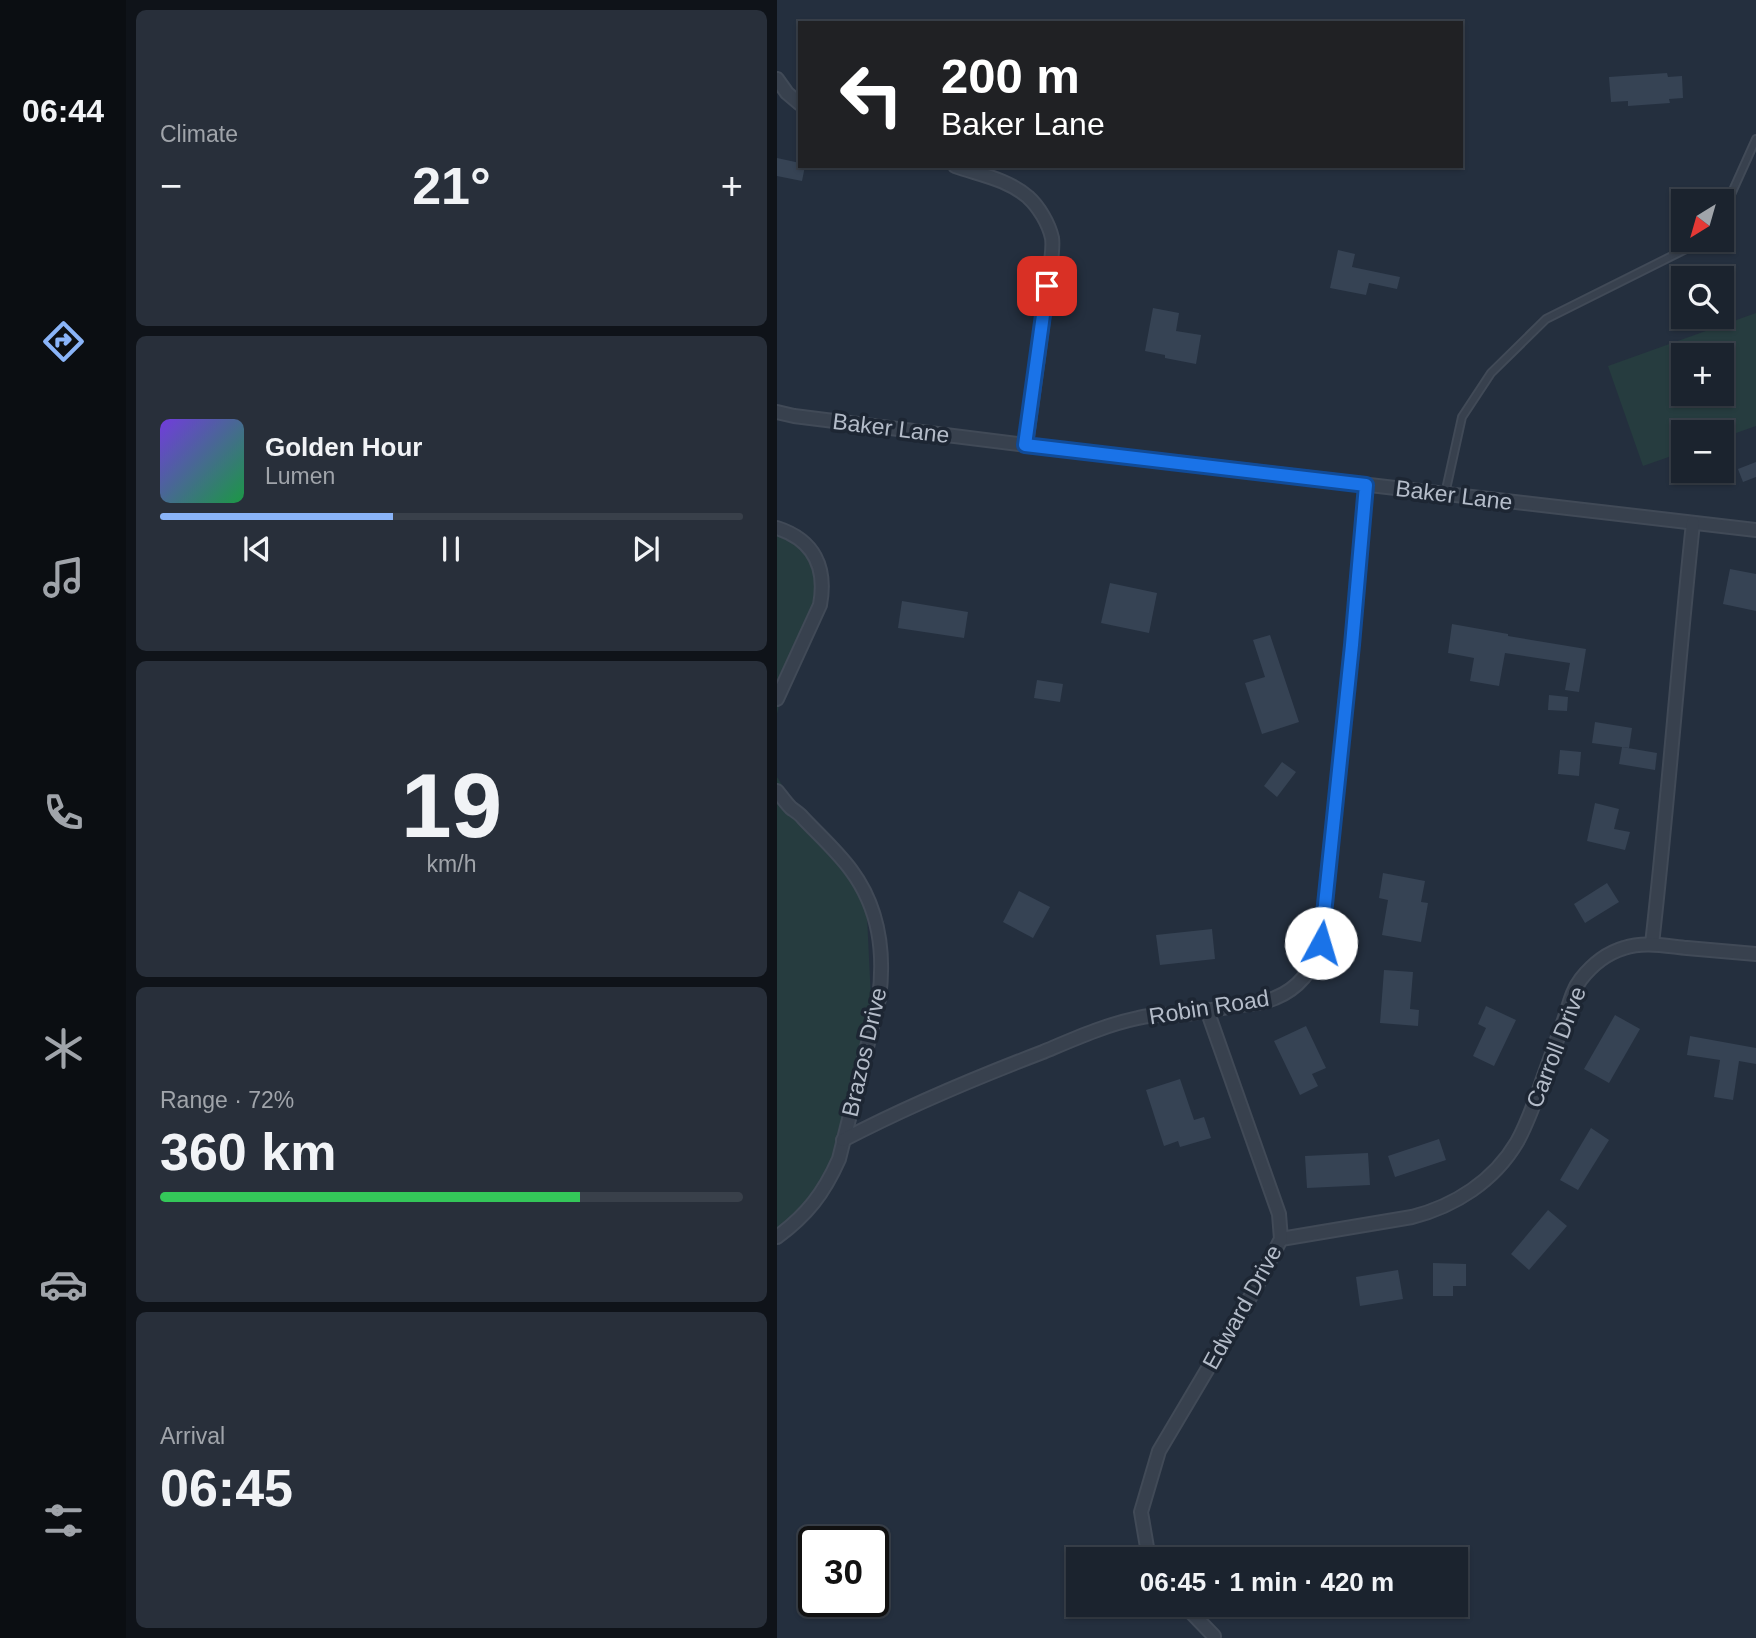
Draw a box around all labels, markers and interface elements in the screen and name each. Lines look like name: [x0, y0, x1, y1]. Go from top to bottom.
icon: left: [826, 49, 917, 140]
text: 200 m: [941, 49, 1080, 103]
text: 06:44: [22, 93, 104, 129]
text: Baker Lane: [941, 106, 1105, 142]
text: Climate: [160, 121, 238, 147]
text: 21°: [412, 157, 491, 215]
text: −: [160, 165, 182, 207]
text: +: [721, 165, 743, 207]
north arrow: [1671, 189, 1734, 252]
map controls: [1671, 189, 1734, 483]
pin: [1017, 256, 1077, 316]
button: search: [1671, 266, 1734, 329]
icon: arrive: [1028, 267, 1066, 305]
icon: directions: [39, 317, 88, 366]
button: +: [1671, 343, 1734, 406]
street label: Baker Lane: [831, 408, 951, 448]
button: −: [1671, 420, 1734, 483]
text: Golden Hour: [265, 432, 422, 462]
text: Lumen: [265, 463, 335, 489]
street label: Baker Lane: [1394, 475, 1514, 515]
icon: previous: [238, 530, 276, 568]
icon: pause: [432, 530, 470, 568]
icon: next: [627, 530, 665, 568]
icon: music: [39, 553, 88, 602]
text: 19: [401, 755, 502, 856]
icon: phone: [39, 788, 88, 837]
text: km/h: [427, 851, 476, 877]
position arrow: [1284, 906, 1358, 980]
street label: Carroll Drive: [1521, 983, 1591, 1111]
street label: Brazos Drive: [837, 985, 891, 1119]
street label: Robin Road: [1147, 985, 1271, 1029]
icon: climate: [39, 1024, 88, 1073]
text: Range · 72%: [160, 1087, 294, 1113]
text: 360 km: [160, 1123, 336, 1181]
street label: Edward Drive: [1197, 1240, 1287, 1374]
icon: car: [39, 1260, 88, 1309]
text: Arrival: [160, 1423, 225, 1449]
text: 06:45: [160, 1459, 293, 1517]
icon: filters: [39, 1496, 88, 1545]
speed limit sign: 30: [798, 1526, 889, 1617]
text: 06:45 · 1 min · 420 m: [1140, 1567, 1394, 1597]

